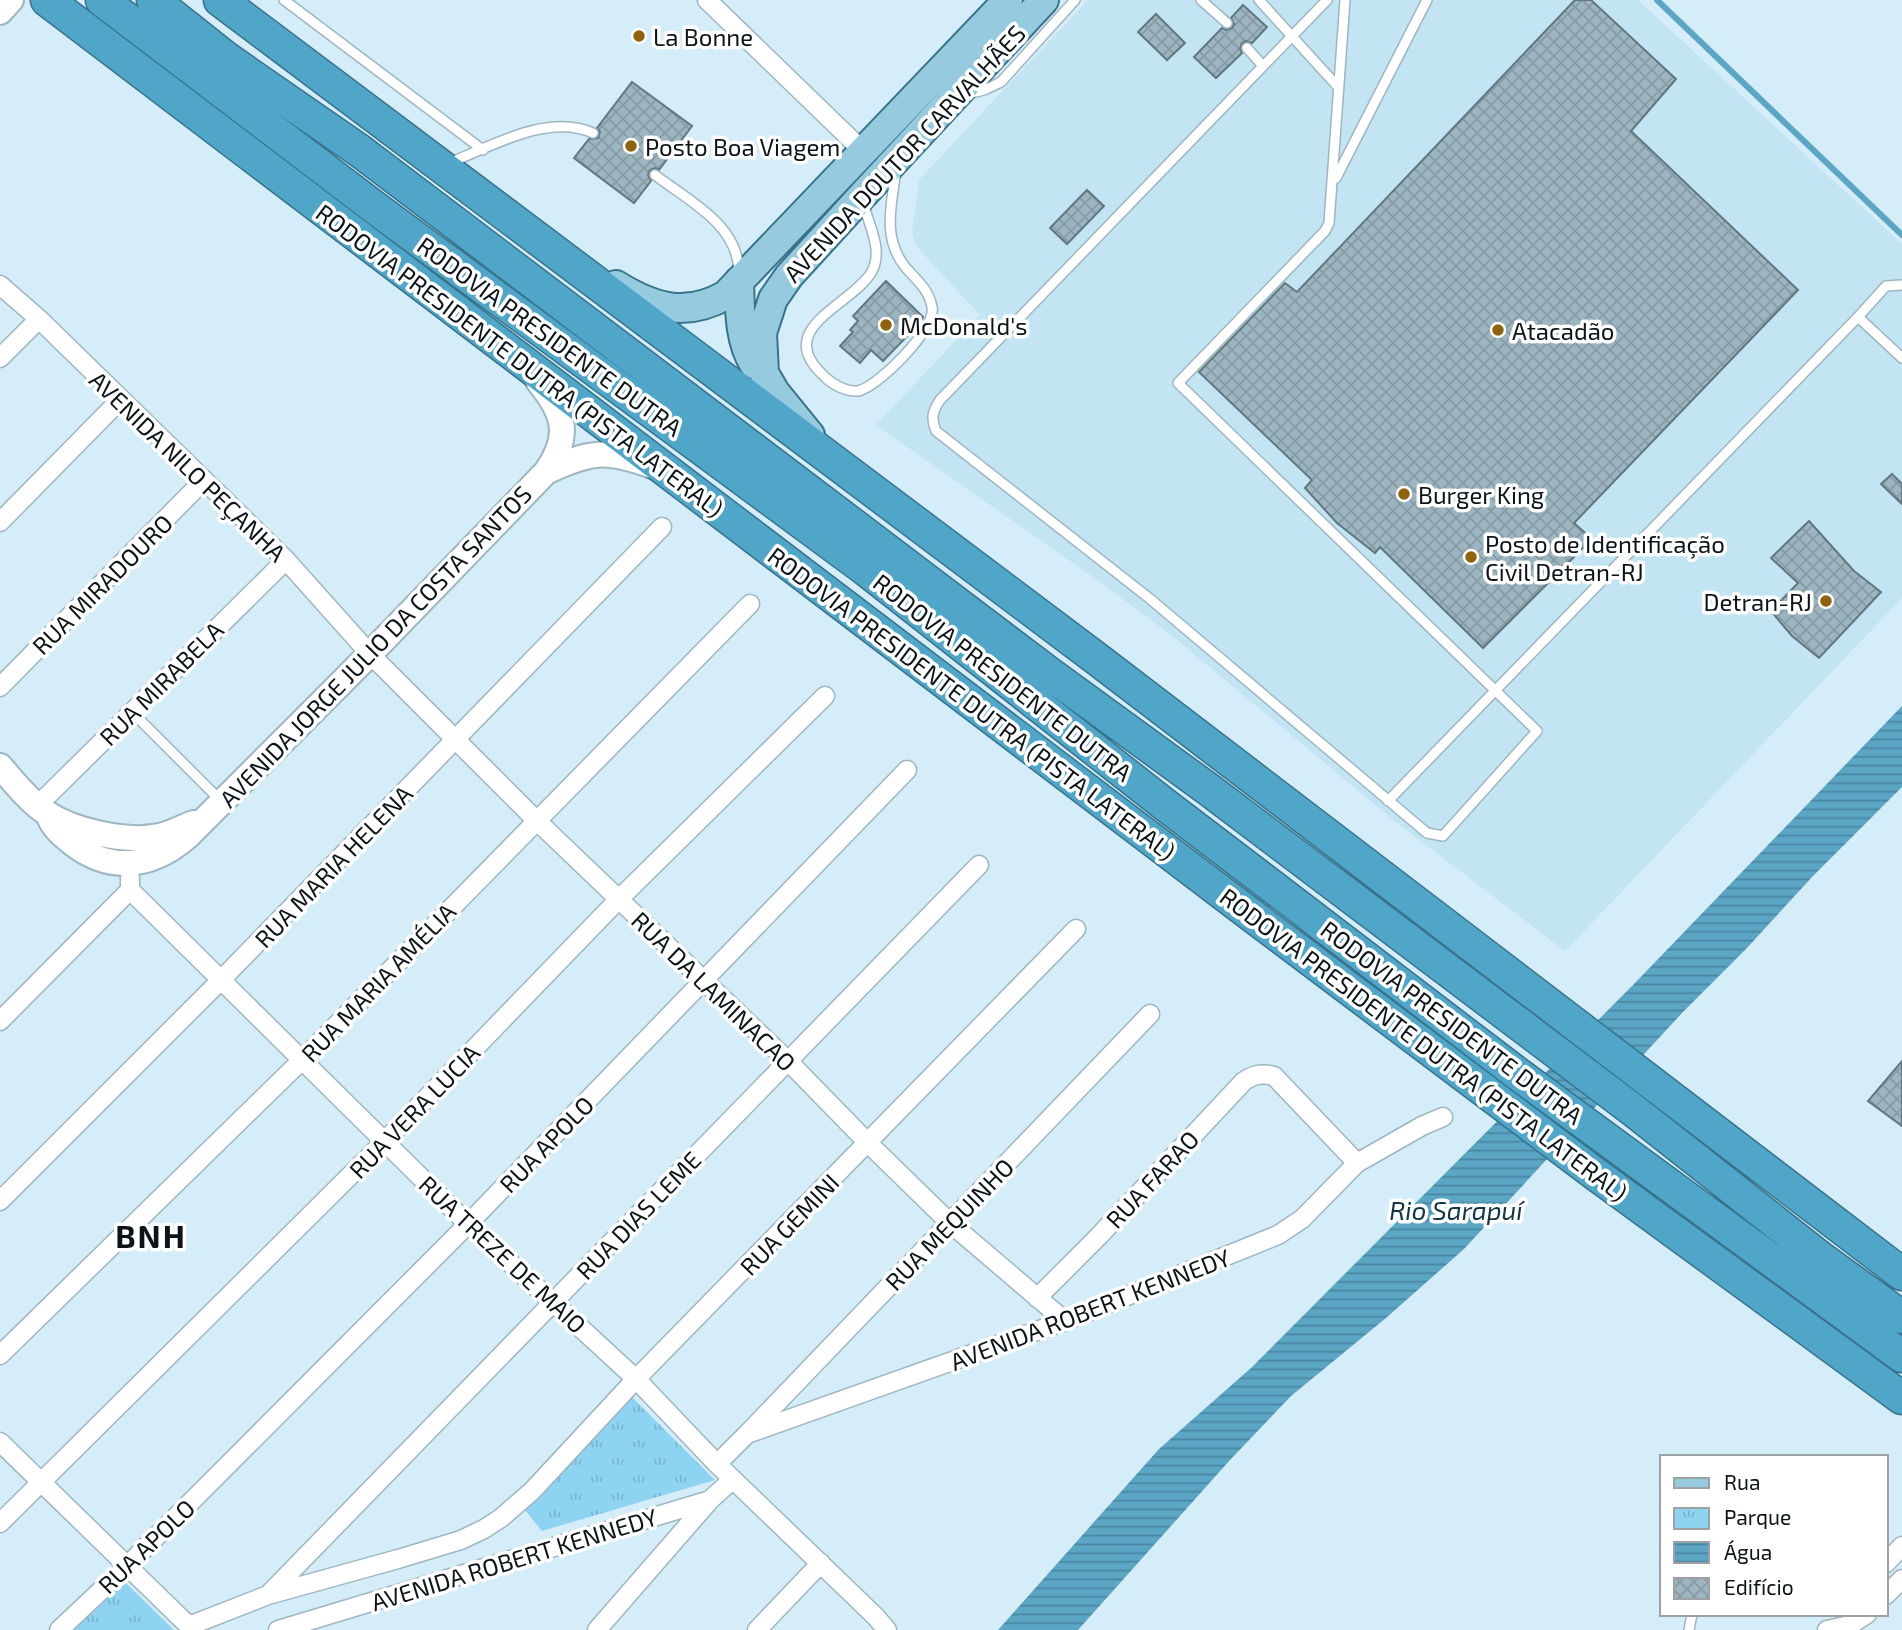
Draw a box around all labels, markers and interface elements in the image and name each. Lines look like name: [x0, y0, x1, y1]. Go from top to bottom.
street label: AVENIDA DOUTOR CARVALHÃES: [777, 18, 1031, 288]
place label: La Bonne: [653, 22, 753, 51]
marker: La Bonne: [631, 28, 647, 44]
place label: Posto Boa Viagem: [645, 132, 840, 161]
marker: Posto Boa Viagem: [623, 138, 639, 154]
street label: RODOVIA PRESIDENTE DUTRA (PISTA LATERAL): [311, 197, 729, 523]
street label: RODOVIA PRESIDENTE DUTRA: [412, 230, 688, 442]
place label: McDonald's: [900, 311, 1028, 340]
place label: Atacadão: [1512, 316, 1614, 345]
marker: McDonald's: [878, 317, 894, 333]
marker: Atacadão: [1490, 322, 1506, 338]
street label: AVENIDA NILO PEÇANHA: [83, 365, 292, 568]
street label: AVENIDA JORGE JULIO DA COSTA SANTOS: [213, 479, 537, 813]
place label: Burger King: [1418, 480, 1544, 509]
marker: Burger King: [1396, 486, 1412, 502]
street label: RUA MIRADOURO: [26, 508, 178, 660]
place label: Posto de Identificação Civil Detran-RJ: [1485, 529, 1725, 586]
street label: RODOVIA PRESIDENTE DUTRA (PISTA LATERAL): [763, 540, 1181, 866]
marker: Posto de Identificação Civil Detran-RJ: [1463, 549, 1479, 565]
street label: RODOVIA PRESIDENTE DUTRA: [868, 567, 1138, 787]
place label: Detran-RJ: [1704, 587, 1812, 616]
marker: Detran-RJ: [1818, 593, 1834, 609]
street label: RUA MIRABELA: [93, 615, 229, 751]
street label: RUA MARIA HELENA: [248, 779, 418, 953]
street label: RODOVIA PRESIDENTE DUTRA (PISTA LATERAL): [1215, 881, 1633, 1207]
street label: RUA MARIA AMÉLIA: [295, 896, 461, 1067]
street label: RUA DA LAMINACAO: [626, 905, 802, 1077]
street label: RODOVIA PRESIDENTE DUTRA: [1315, 914, 1589, 1130]
street label: RUA VERA LUCIA: [343, 1038, 485, 1184]
street label: RUA APOLO: [493, 1090, 599, 1198]
street label: RUA FARAO: [1100, 1124, 1204, 1234]
street label: RUA DIAS LEME: [570, 1145, 706, 1285]
street label: RUA MEQUINHO: [879, 1152, 1019, 1296]
street label: RUA GEMINI: [734, 1167, 844, 1281]
street label: RUA TREZE DE MAIO: [414, 1169, 592, 1339]
water label: Rio Sarapuí: [1389, 1194, 1525, 1225]
district label: BNH: [115, 1216, 187, 1254]
street label: AVENIDA ROBERT KENNEDY: [946, 1242, 1234, 1376]
legend: [1660, 1455, 1888, 1616]
text: Rua: [1724, 1469, 1760, 1494]
street label: RUA APOLO: [92, 1493, 200, 1599]
street label: AVENIDA ROBERT KENNEDY: [368, 1502, 661, 1616]
text: Parque: [1724, 1504, 1791, 1529]
text: Água: [1724, 1539, 1772, 1564]
text: Edifício: [1724, 1574, 1794, 1599]

